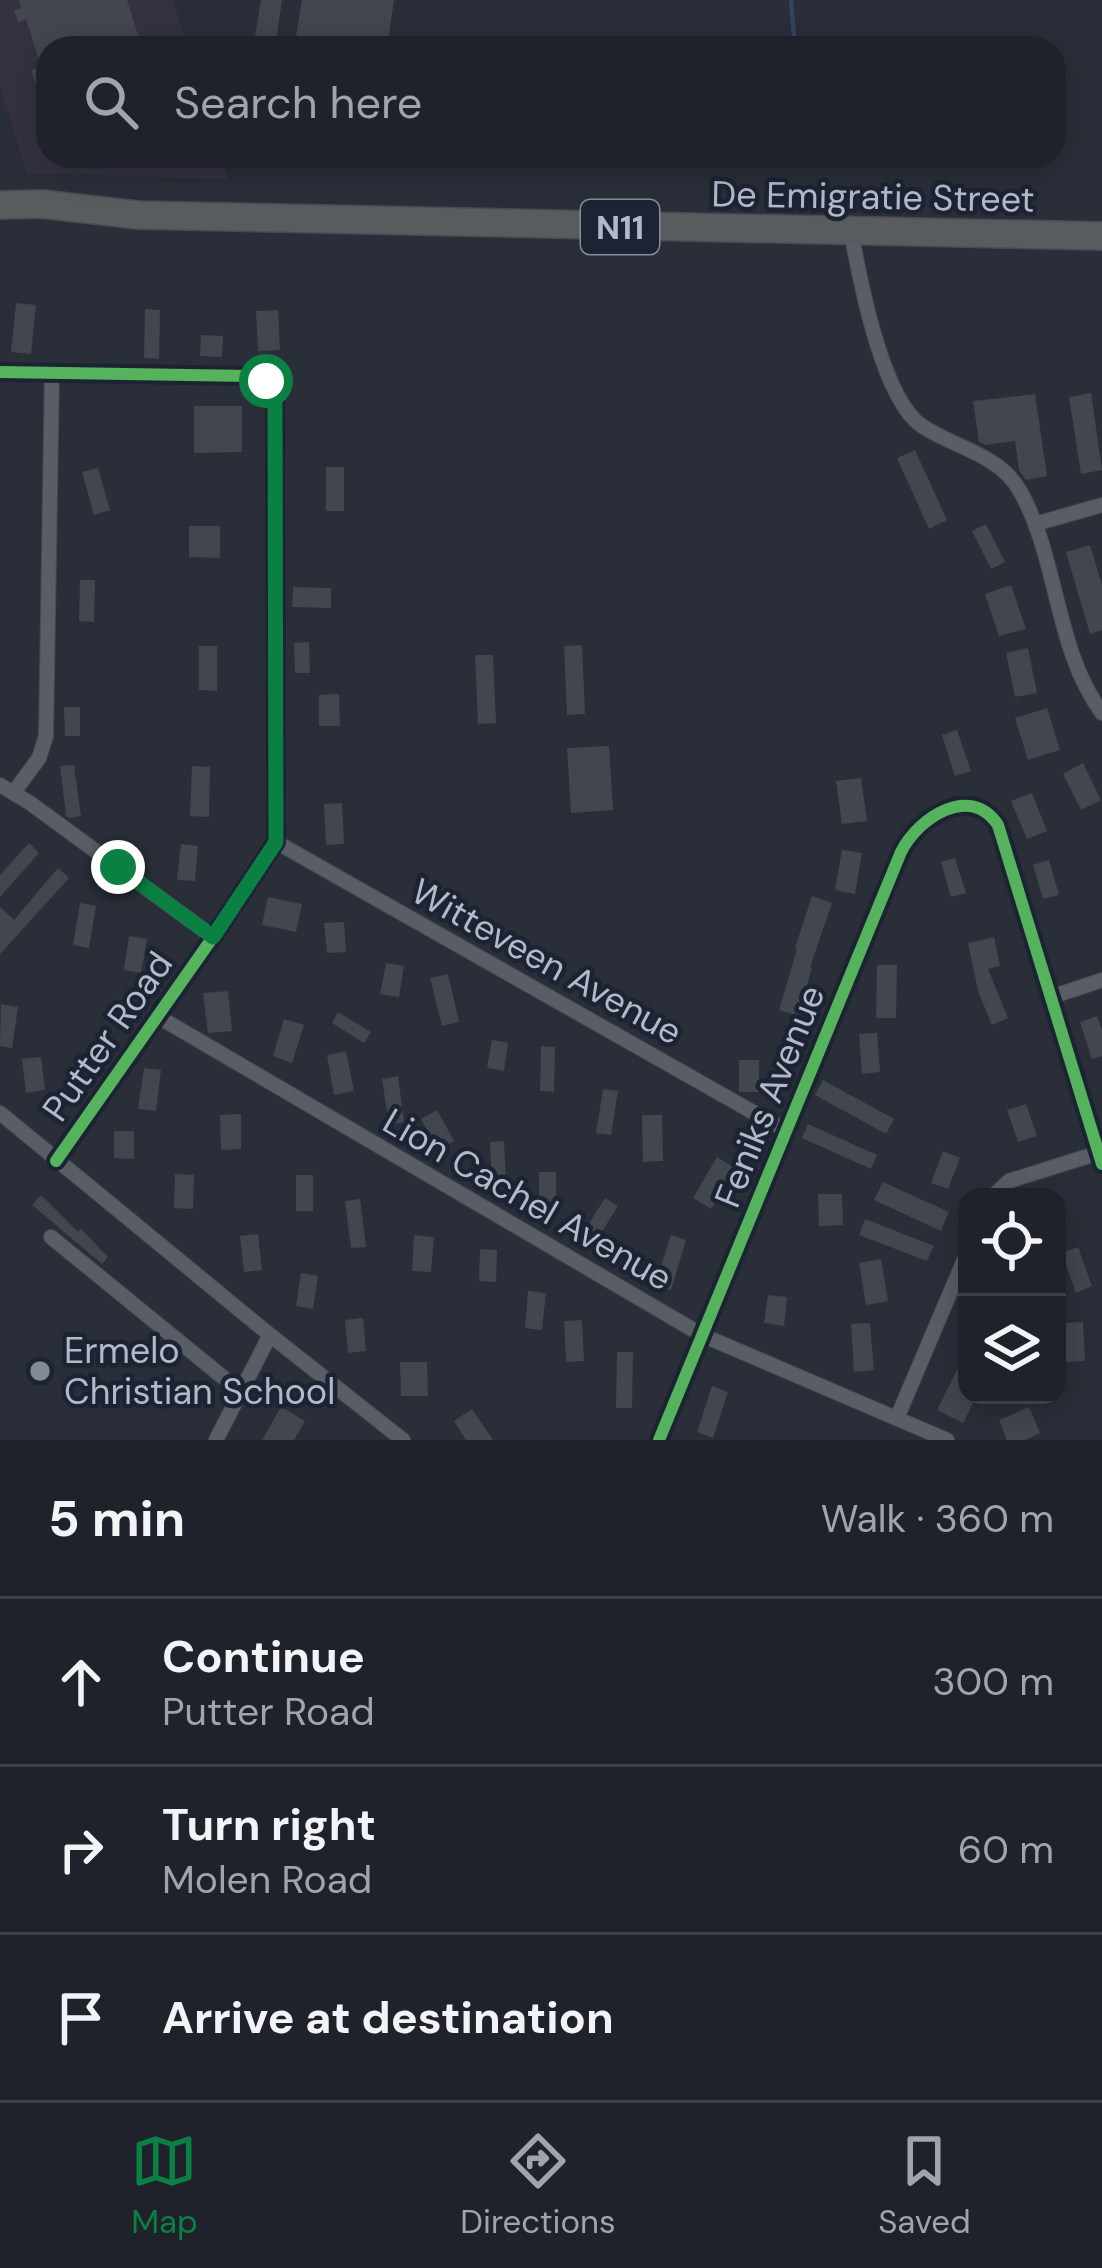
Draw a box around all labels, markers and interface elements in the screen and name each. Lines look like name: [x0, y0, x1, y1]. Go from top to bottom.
search box: [36, 36, 1066, 168]
icon: search: [78, 69, 144, 135]
text: Search here: [174, 73, 422, 132]
street label: De Emigratie Street: [711, 170, 1035, 223]
road number: N11: [581, 200, 659, 254]
route start: [239, 354, 293, 408]
route end: [91, 840, 145, 894]
street label: Witteveen Avenue: [403, 868, 690, 1055]
street label: Putter Road: [32, 942, 183, 1130]
street label: Feniks Avenue: [704, 978, 835, 1214]
street label: Lion Cachel Avenue: [375, 1098, 681, 1301]
map controls: [958, 1188, 1066, 1404]
button: locate: [958, 1188, 1066, 1296]
button: layers: [958, 1296, 1066, 1404]
place label: Ermelo Christian School: [64, 1327, 335, 1415]
marker: Ermelo Christian School: [27, 1358, 53, 1384]
text: 5 min: [48, 1485, 185, 1552]
text: Walk · 360 m: [821, 1493, 1054, 1544]
text: Continue: [162, 1627, 365, 1686]
icon: ahead: [48, 1649, 114, 1715]
text: 300 m: [932, 1656, 1054, 1707]
text: Putter Road: [162, 1686, 375, 1737]
text: Turn right: [162, 1795, 376, 1854]
icon: right: [48, 1817, 114, 1883]
text: 60 m: [958, 1824, 1054, 1875]
text: Molen Road: [162, 1854, 372, 1905]
icon: arrive: [48, 1985, 114, 2051]
text: Arrive at destination: [162, 1988, 614, 2047]
tab: Map: [131, 2128, 198, 2243]
tab: Directions: [460, 2128, 616, 2243]
tab: Saved: [878, 2128, 971, 2243]

